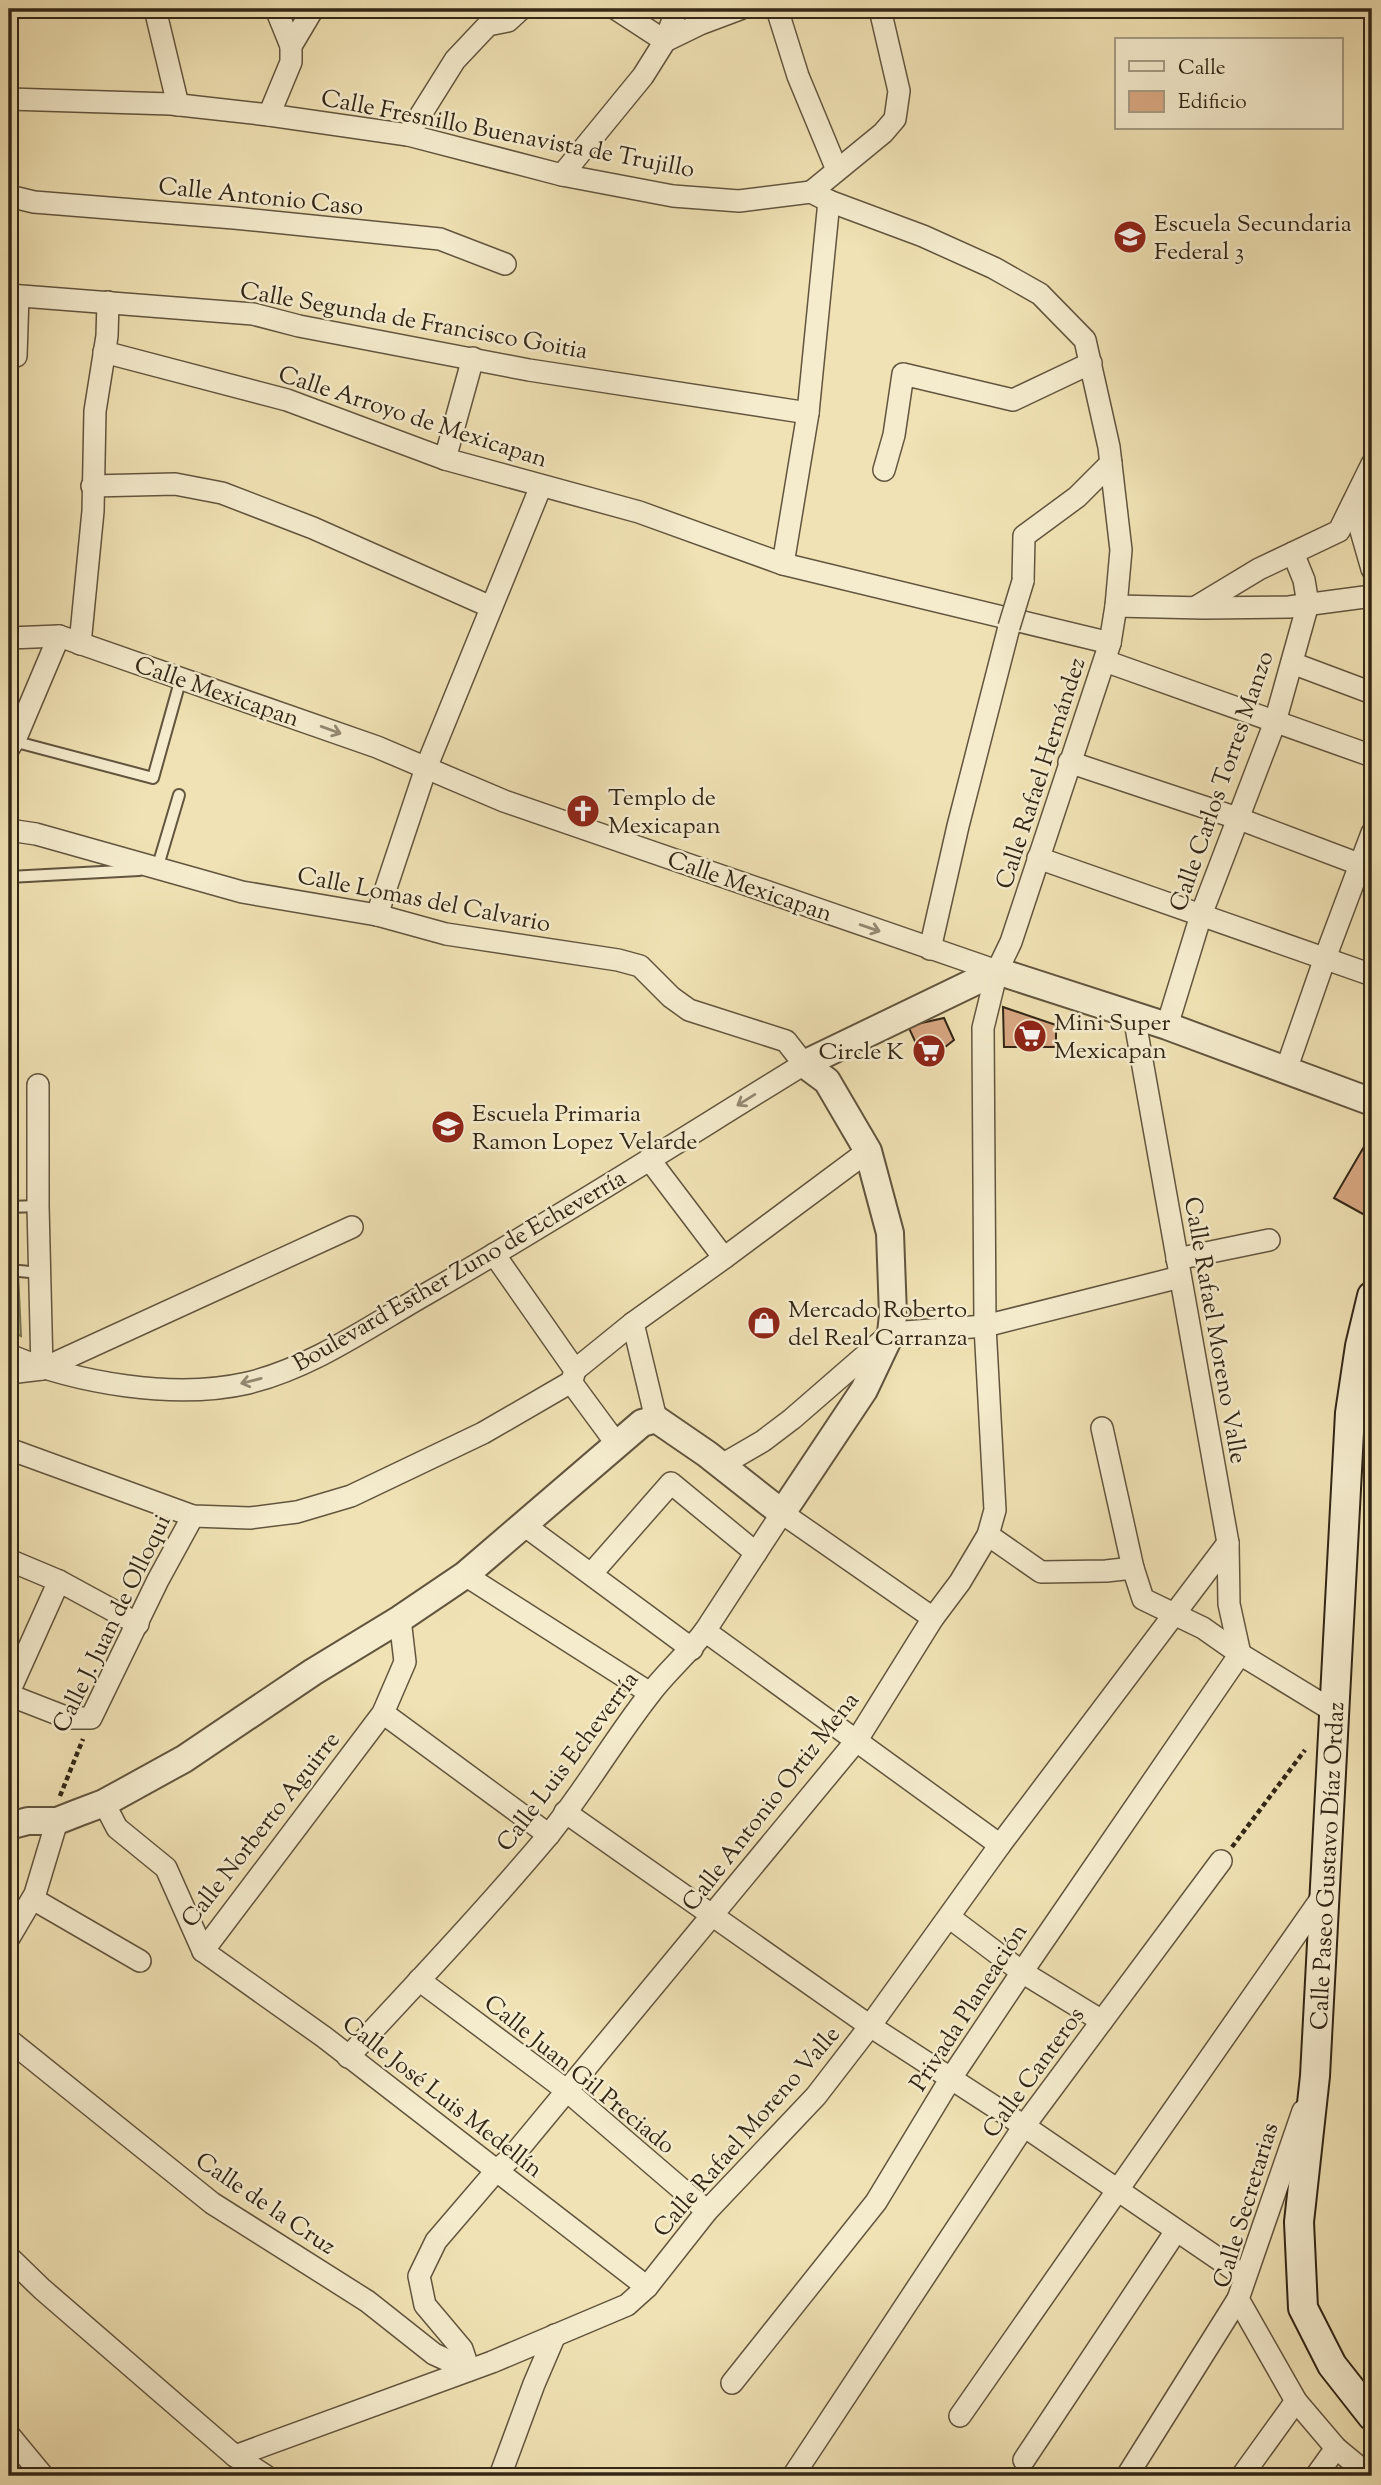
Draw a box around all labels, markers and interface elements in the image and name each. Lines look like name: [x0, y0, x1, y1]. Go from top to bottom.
legend: [1115, 38, 1342, 130]
text: Calle: [1178, 54, 1226, 84]
street label: Calle Fresnillo Buenavista de Trujillo: [318, 82, 697, 188]
text: Edificio: [1178, 88, 1247, 118]
street label: Calle Antonio Caso: [157, 170, 365, 226]
place label: Escuela Secundaria Federal 3: [1154, 208, 1352, 270]
school or university icon: Escuela Secundaria Federal 3: [1111, 218, 1149, 256]
street label: Calle Segunda de Francisco Goitia: [237, 275, 590, 369]
street label: Calle Arroyo de Mexicapan: [273, 358, 551, 477]
street label: Calle Carlos Torres Manzo: [1162, 647, 1283, 916]
street label: Calle Mexicapan: [129, 649, 303, 737]
street label: Calle Rafael Hernández: [988, 653, 1095, 894]
one-way arrow: [319, 725, 341, 738]
place label: Templo de Mexicapan: [608, 782, 721, 844]
church icon: Templo de Mexicapan: [564, 792, 602, 830]
street label: Calle Mexicapan: [662, 844, 836, 932]
street label: Calle Lomas del Calvario: [294, 860, 553, 942]
one-way arrow: [858, 923, 880, 935]
place label: Mini Super Mexicapan: [1054, 1007, 1171, 1069]
supermarket icon: Mini Super Mexicapan: [1011, 1017, 1049, 1055]
supermarket icon: Circle K: [910, 1032, 948, 1070]
place label: Circle K: [818, 1036, 904, 1070]
one-way arrow: [736, 1093, 756, 1107]
place label: Escuela Primaria Ramon Lopez Velarde: [472, 1098, 697, 1160]
school or university icon: Escuela Primaria Ramon Lopez Velarde: [429, 1108, 467, 1146]
street label: Boulevard Esther Zuno de Echeverría: [287, 1162, 633, 1381]
street label: Calle Rafael Moreno Valle: [1174, 1194, 1254, 1466]
place label: Mercado Roberto del Real Carranza: [788, 1294, 968, 1356]
shop icon: Mercado Roberto del Real Carranza: [745, 1304, 783, 1342]
one-way arrow: [240, 1375, 263, 1388]
street label: Calle J. Juan de Olloqui: [45, 1509, 181, 1739]
street label: Calle Luis Echeverría: [489, 1665, 648, 1859]
street label: Calle Antonio Ortiz Mena: [675, 1685, 868, 1919]
street label: Calle Paseo Gustavo Díaz Ordaz: [1303, 1701, 1355, 2031]
street label: Calle Norberto Aguirre: [174, 1725, 349, 1935]
street label: Privada Planeación: [903, 1918, 1037, 2099]
street label: Calle Juan Gil Preciado: [476, 1988, 682, 2163]
street label: Calle Canteros: [975, 2001, 1094, 2146]
street label: Calle José Luis Medellín: [334, 2008, 549, 2187]
street label: Calle Rafael Moreno Valle: [646, 2019, 849, 2245]
street label: Calle Secretarias: [1206, 2119, 1288, 2292]
street label: Calle de la Cruz: [188, 2145, 342, 2264]

